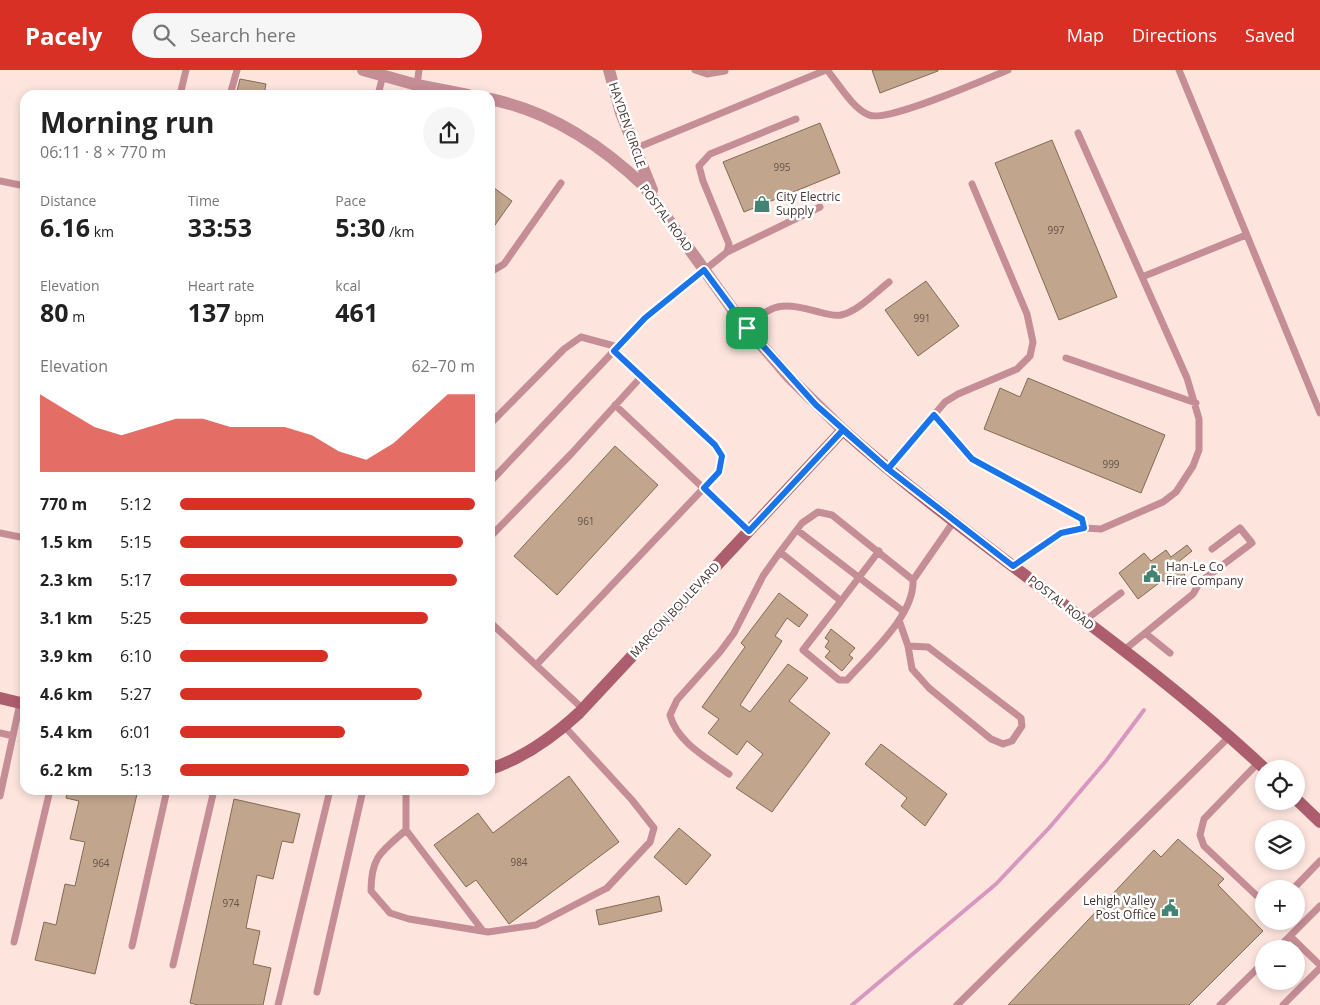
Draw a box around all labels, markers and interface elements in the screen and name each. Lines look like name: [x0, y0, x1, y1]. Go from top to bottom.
search box: [132, 13, 482, 58]
text: Pacely: [25, 19, 102, 52]
icon: search: [150, 21, 178, 49]
text: Search here: [190, 22, 296, 48]
text: Map: [1067, 23, 1104, 47]
text: Directions: [1132, 23, 1217, 47]
text: Saved: [1245, 23, 1295, 47]
street label: HAYDEN CIRCLE: [605, 80, 650, 170]
text: Morning run: [40, 103, 214, 141]
button: share: [423, 107, 475, 159]
text: 06:11 · 8 × 770 m: [40, 141, 166, 163]
house number: 995: [773, 160, 791, 174]
street label: POSTAL ROAD: [636, 180, 697, 255]
place label: City Electric Supply: [776, 188, 840, 219]
text: Distance: [40, 191, 96, 210]
text: Time: [188, 191, 220, 210]
text: Pace: [335, 191, 366, 210]
shop icon: City Electric Supply: [752, 194, 772, 214]
text: 6.16: [40, 210, 90, 244]
text: 33:53: [188, 210, 252, 244]
text: 5:30: [335, 210, 385, 244]
text: km: [90, 222, 114, 241]
text: /km: [385, 222, 414, 241]
house number: 997: [1047, 223, 1065, 237]
text: Elevation: [40, 276, 99, 295]
text: Heart rate: [188, 276, 254, 295]
text: kcal: [335, 276, 361, 295]
text: 80: [40, 295, 69, 329]
text: 137: [188, 295, 231, 329]
text: 461: [335, 295, 378, 329]
text: m: [69, 307, 85, 326]
text: bpm: [231, 307, 264, 326]
pin: [726, 307, 768, 349]
house number: 991: [913, 311, 931, 325]
icon: arrive: [733, 314, 761, 342]
text: Elevation: [40, 355, 108, 377]
text: 62–70 m: [411, 355, 475, 377]
house number: 999: [1102, 457, 1120, 471]
text: 770 m: [40, 493, 87, 515]
text: 5:12: [120, 493, 152, 515]
house number: 961: [577, 514, 595, 528]
text: 1.5 km: [40, 531, 93, 553]
text: 5:15: [120, 531, 152, 553]
street label: MARCON BOULEVARD: [626, 558, 723, 661]
place label: Han-Le Co Fire Company: [1166, 558, 1244, 589]
public building icon: Han-Le Co Fire Company: [1142, 564, 1162, 584]
text: 2.3 km: [40, 569, 93, 591]
text: 5:17: [120, 569, 152, 591]
street label: POSTAL ROAD: [1025, 571, 1098, 634]
text: 3.1 km: [40, 607, 93, 629]
text: 5:25: [120, 607, 152, 629]
text: 3.9 km: [40, 645, 93, 667]
text: 6:10: [120, 645, 152, 667]
text: 4.6 km: [40, 683, 93, 705]
text: 5:27: [120, 683, 152, 705]
text: 5.4 km: [40, 721, 93, 743]
text: 6:01: [120, 721, 152, 743]
text: 6.2 km: [40, 759, 93, 781]
text: 5:13: [120, 759, 152, 781]
map controls: [1255, 760, 1305, 990]
button: locate: [1255, 760, 1305, 810]
button: layers: [1255, 820, 1305, 870]
house number: 984: [510, 855, 528, 869]
house number: 964: [92, 856, 110, 870]
button: +: [1255, 880, 1305, 930]
place label: Lehigh Valley Post Office: [1083, 892, 1157, 923]
house number: 974: [222, 896, 240, 910]
public building icon: Lehigh Valley Post Office: [1160, 898, 1180, 918]
button: −: [1255, 940, 1305, 990]

